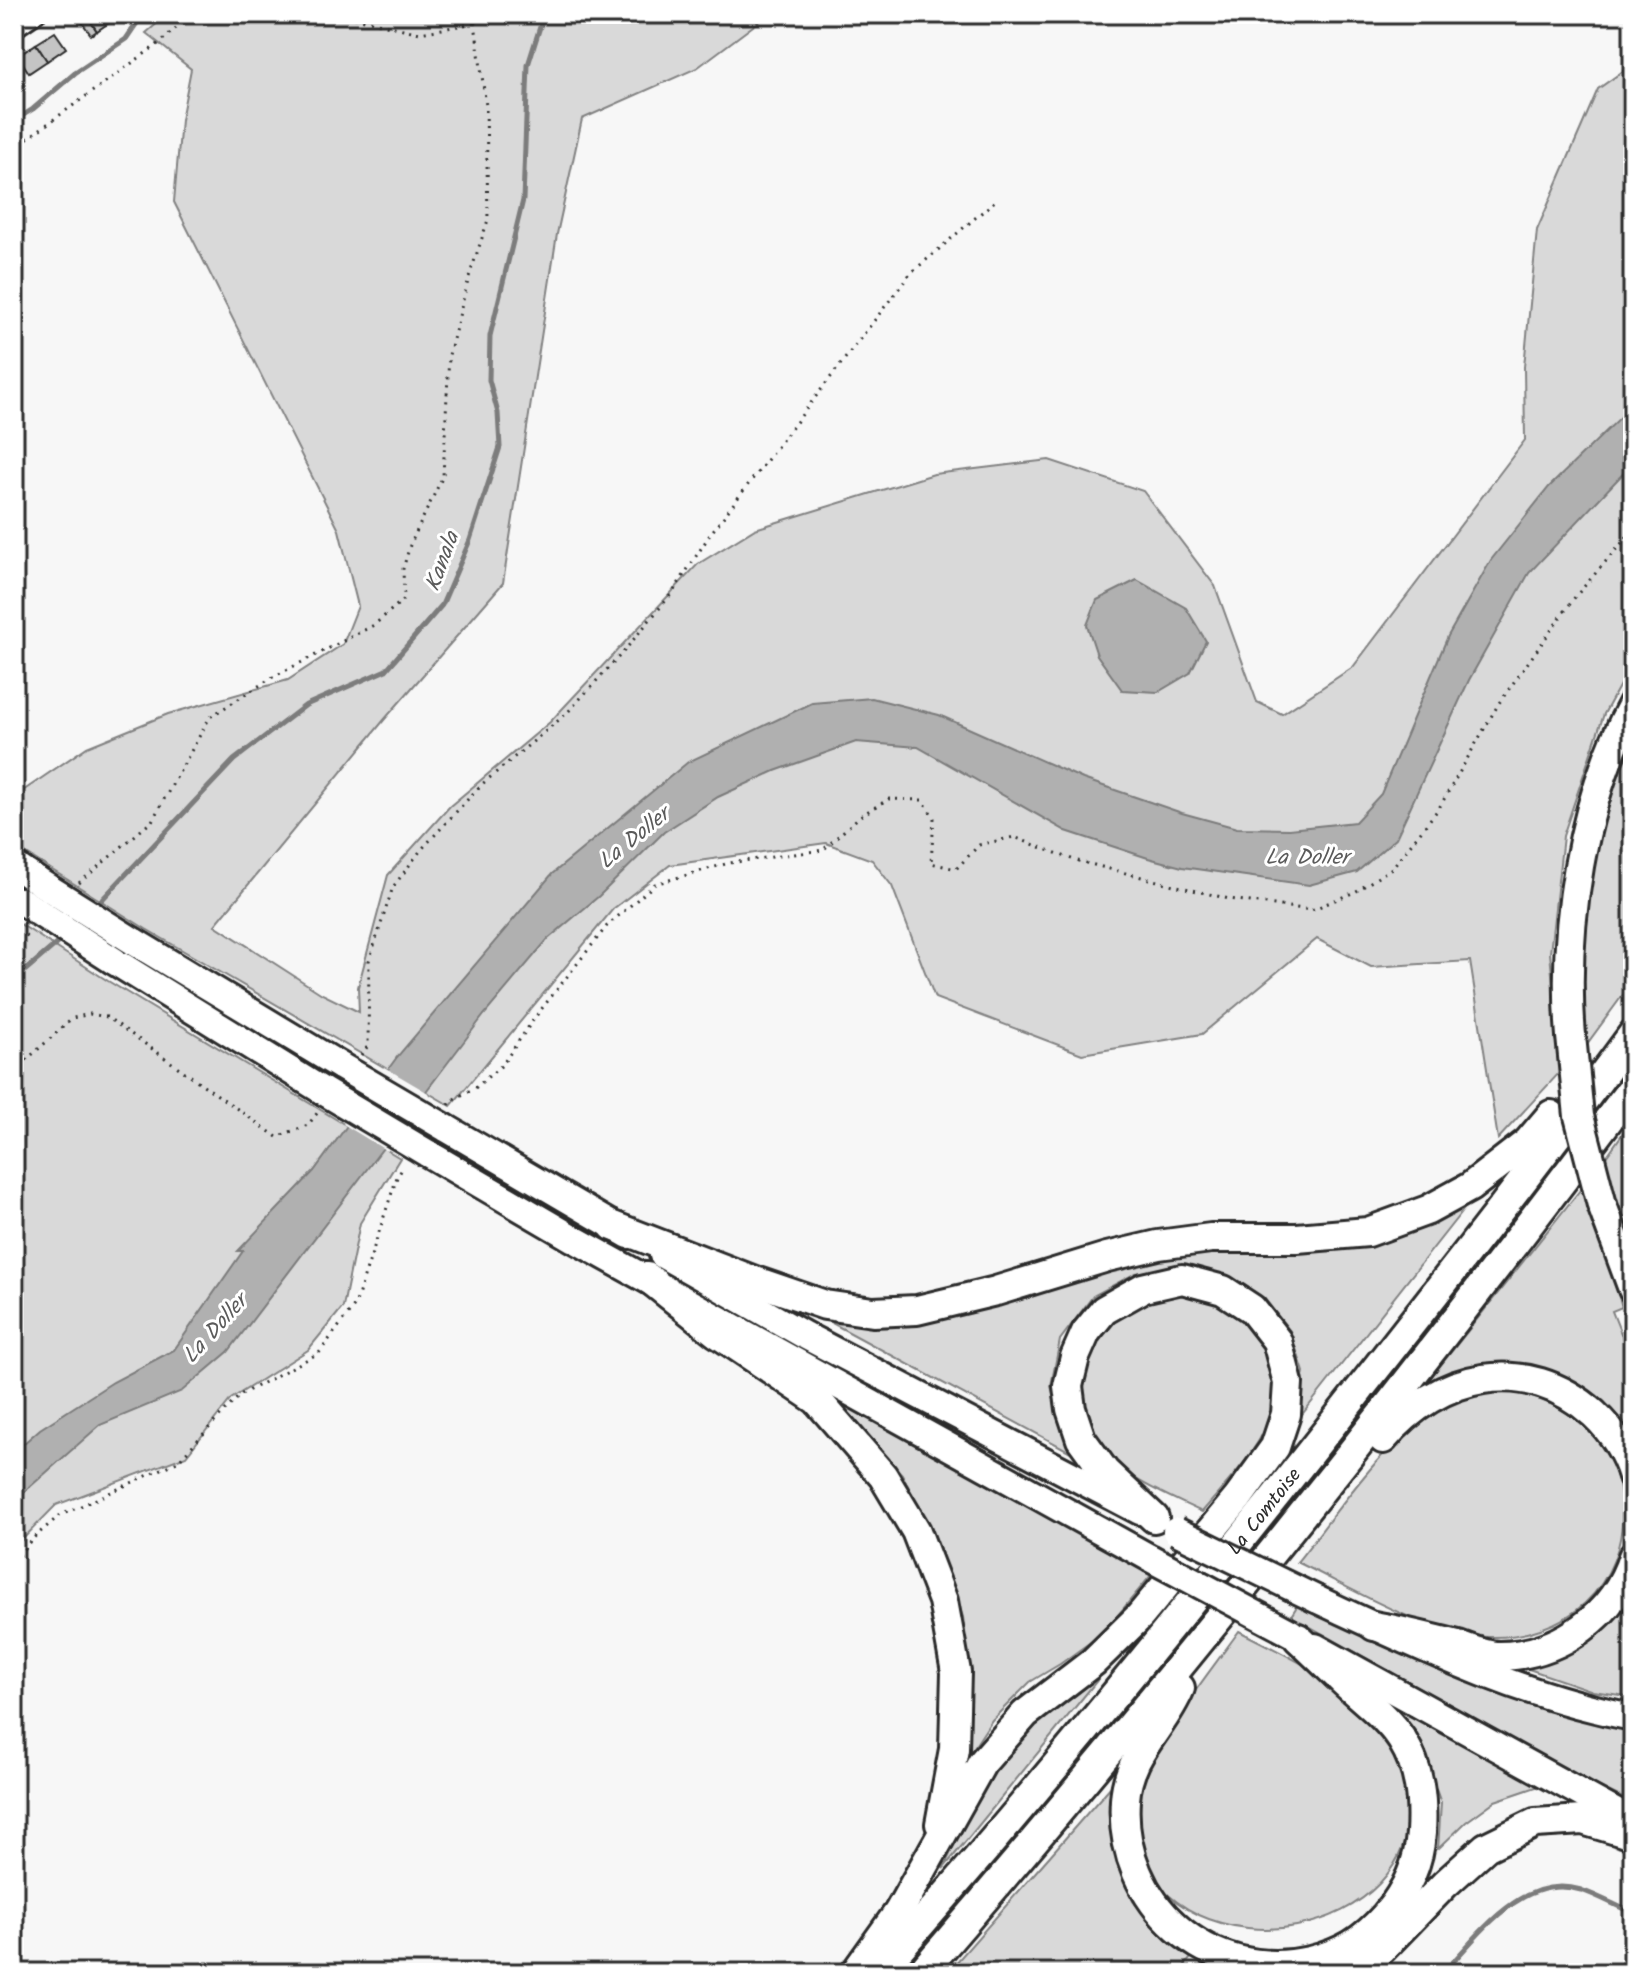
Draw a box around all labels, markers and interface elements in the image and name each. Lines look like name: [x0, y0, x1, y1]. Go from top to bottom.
water label: Kanala: [416, 526, 471, 597]
water label: La Doller: [591, 796, 682, 879]
water label: La Doller: [1265, 841, 1353, 876]
water label: La Doller: [175, 1284, 260, 1372]
street label: La Comtoise: [1220, 1461, 1310, 1563]

